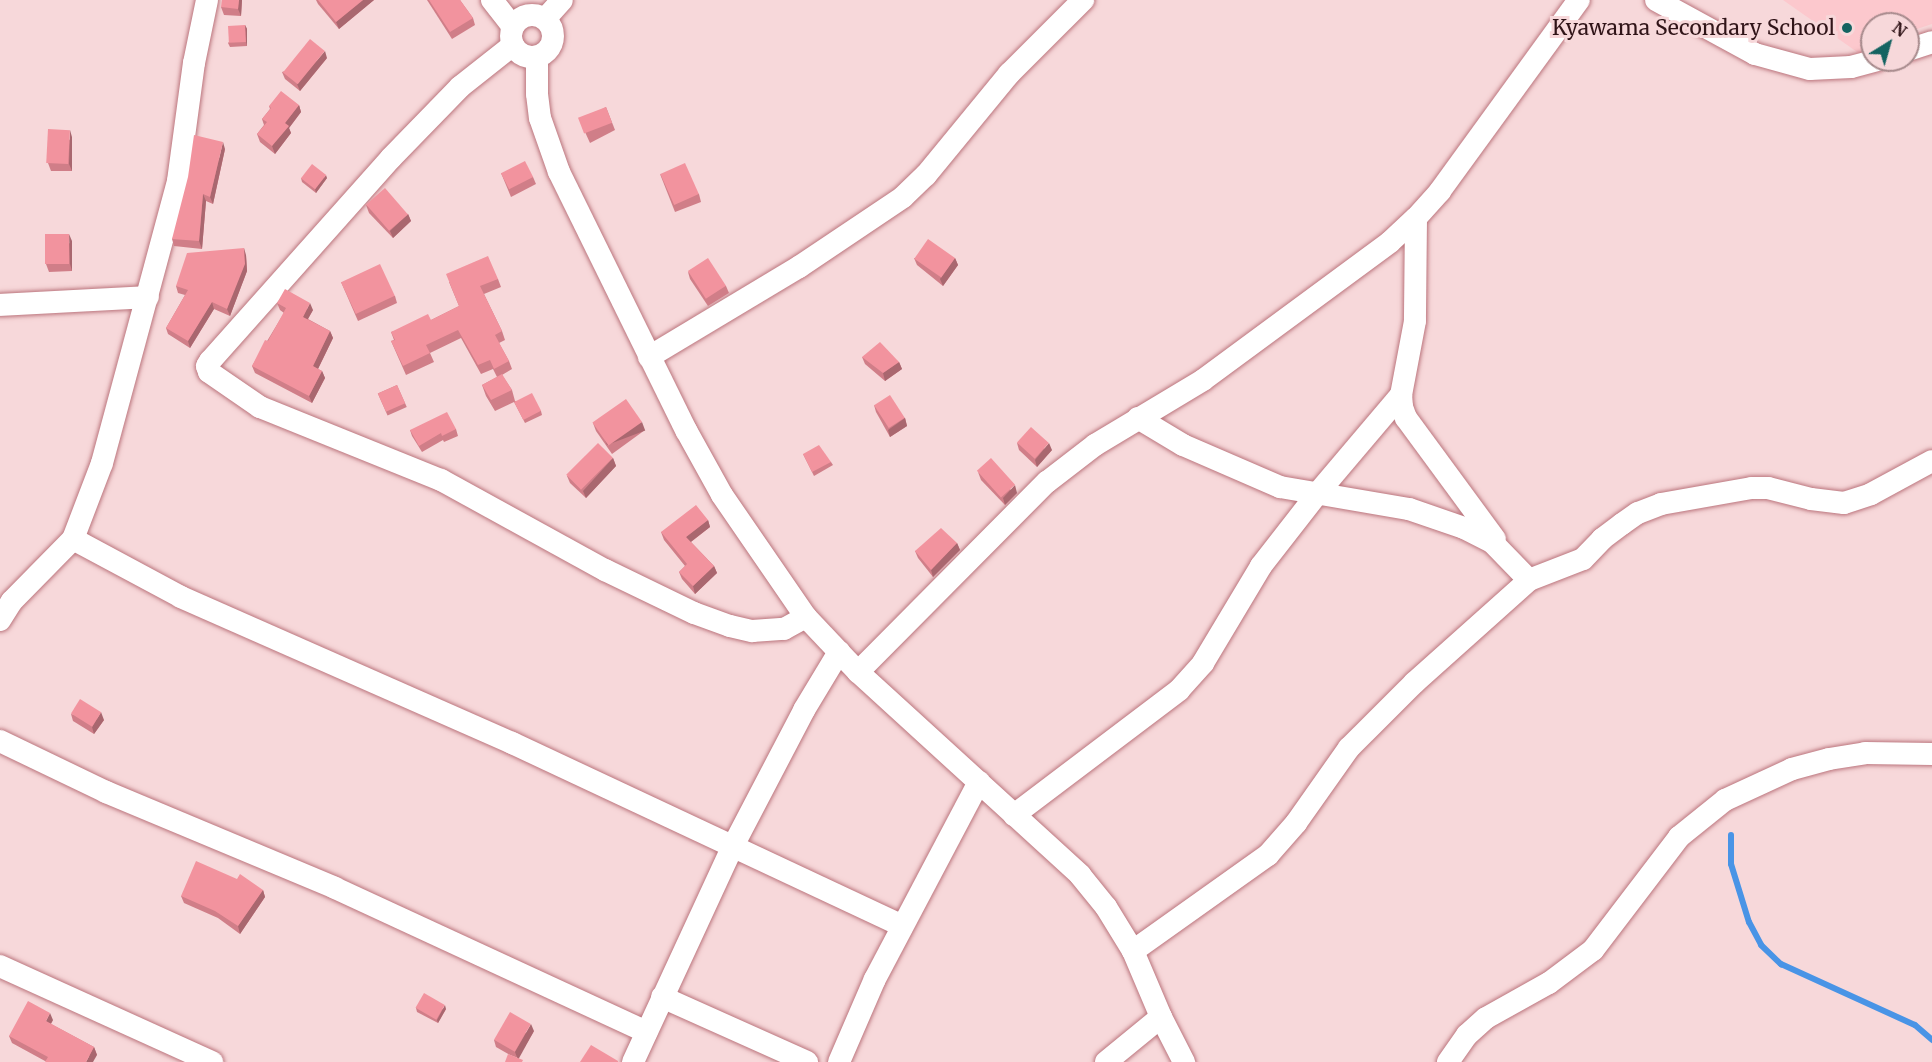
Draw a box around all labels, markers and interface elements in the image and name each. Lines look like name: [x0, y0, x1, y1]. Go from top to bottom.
north arrow: [1860, 12, 1920, 72]
place label: Kyawama Secondary School: [1552, 15, 1835, 41]
text: N: [1889, 17, 1911, 41]
marker: Kyawama Secondary School: [1840, 21, 1854, 35]

